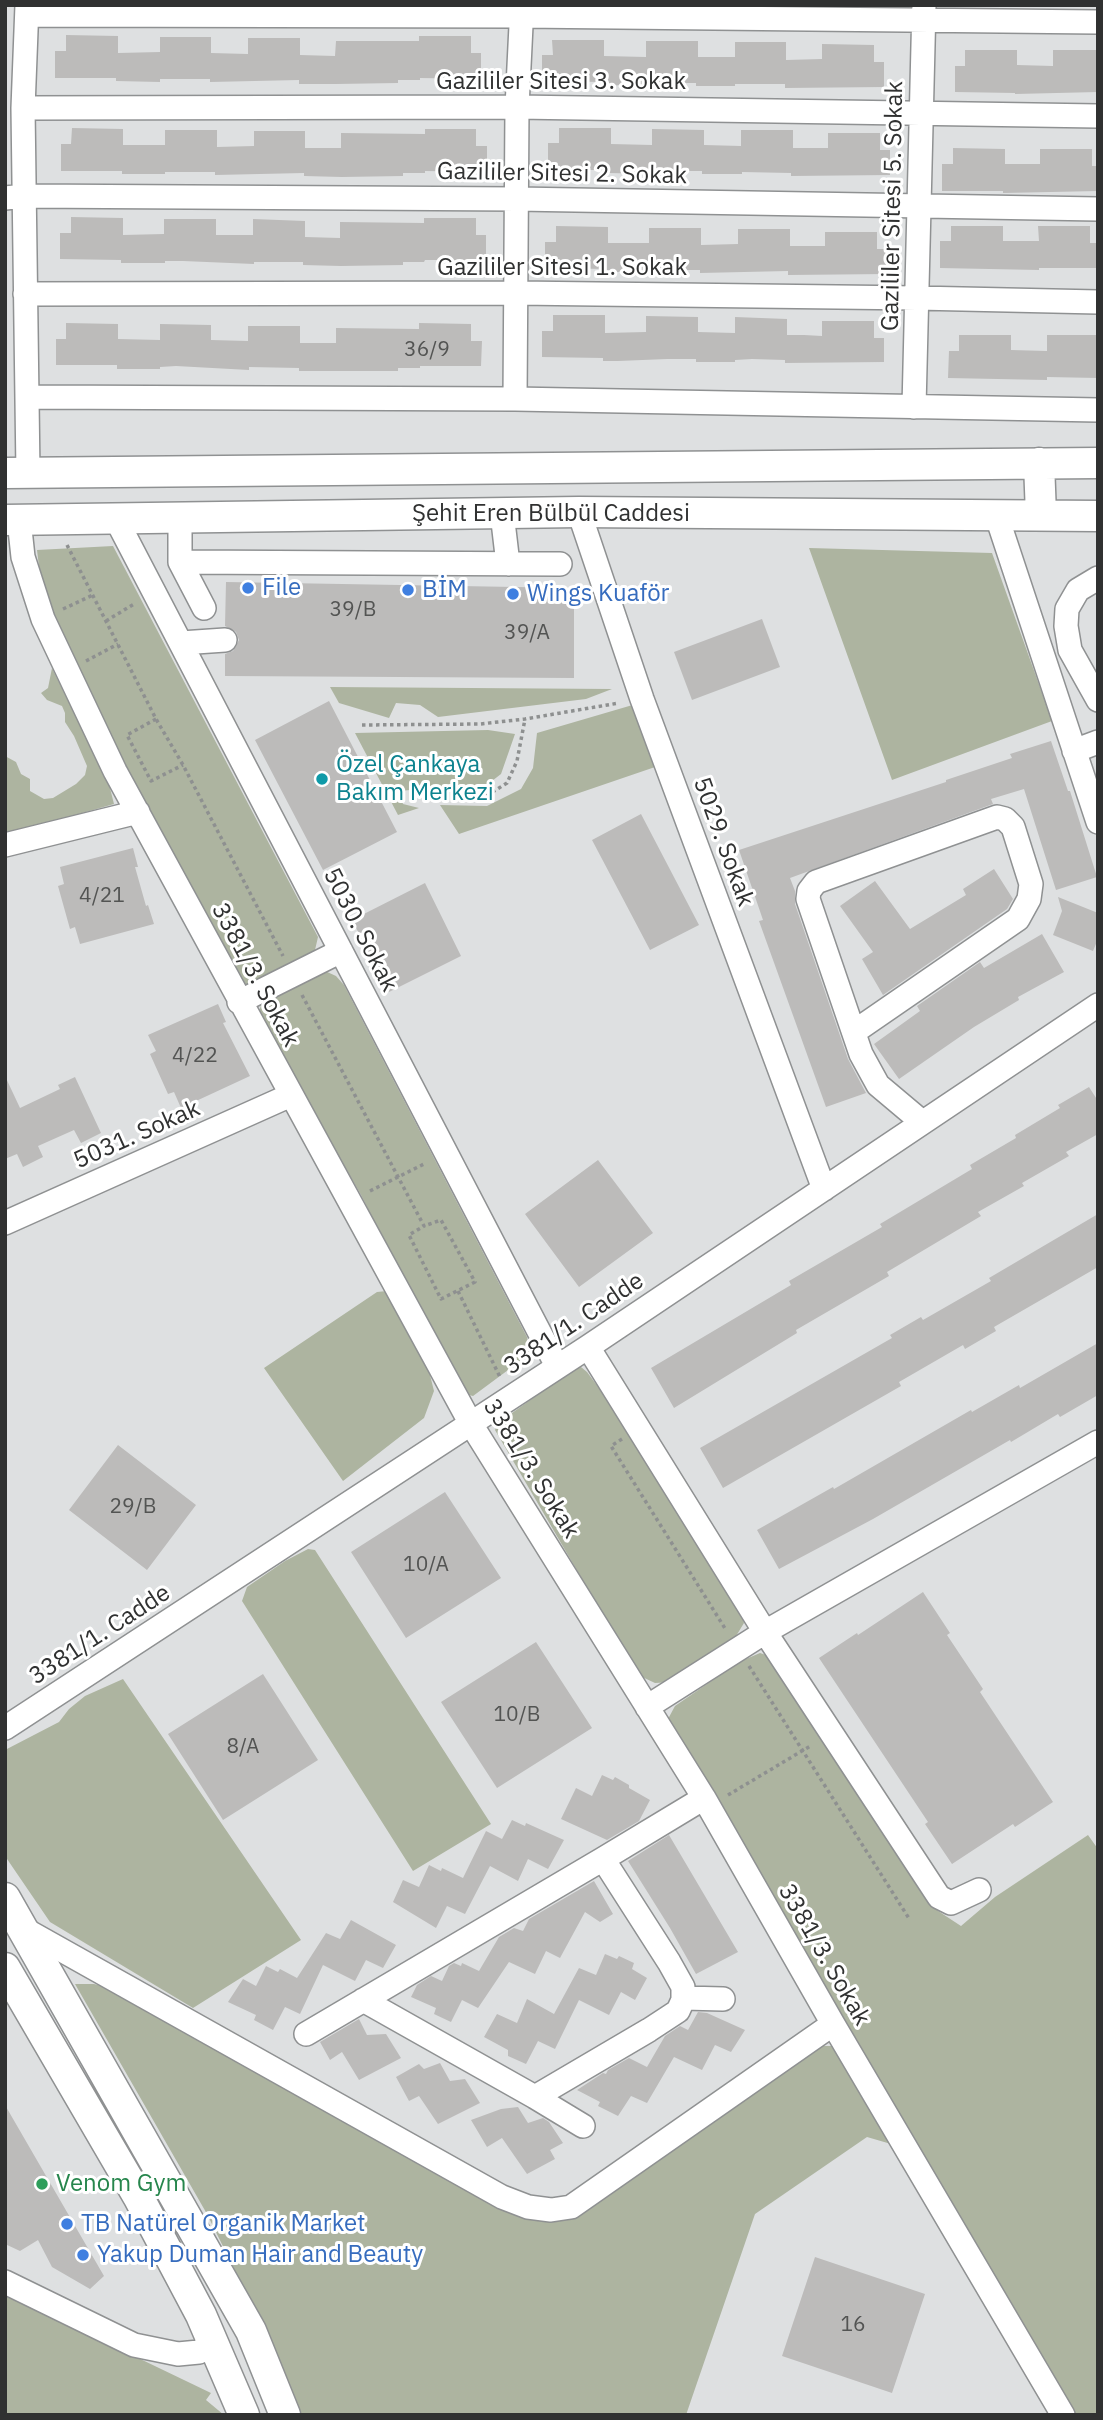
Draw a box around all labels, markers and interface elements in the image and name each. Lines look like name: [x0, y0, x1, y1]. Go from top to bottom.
street label: Gazililer Sitesi 3. Sokak: [436, 68, 686, 96]
street label: Gazililer Sitesi 5. Sokak: [876, 81, 910, 331]
street label: Gazililer Sitesi 2. Sokak: [437, 157, 687, 191]
street label: Gazililer Sitesi 1. Sokak: [437, 254, 687, 282]
house number: 36/9: [404, 337, 450, 363]
street label: Şehit Eren Bülbül Caddesi: [412, 500, 690, 528]
place label: File: [262, 574, 301, 602]
place label: BİM: [422, 576, 467, 604]
marker: File: [240, 580, 256, 596]
place label: Wings Kuaför: [527, 580, 669, 608]
marker: BİM: [400, 582, 416, 598]
marker: Wings Kuaför: [505, 586, 521, 602]
house number: 39/B: [330, 597, 376, 623]
house number: 39/A: [504, 620, 550, 646]
place label: Özel Çankaya Bakım Merkezi: [336, 751, 494, 807]
marker: Özel Çankaya Bakım Merkezi: [314, 771, 330, 787]
street label: 5029. Sokak: [686, 774, 760, 910]
street label: 5030. Sokak: [316, 863, 404, 997]
house number: 4/21: [79, 883, 125, 909]
street label: 3381/3. Sokak: [205, 898, 305, 1052]
house number: 4/22: [172, 1043, 218, 1069]
street label: 5031. Sokak: [69, 1094, 205, 1176]
street label: 3381/1. Cadde: [499, 1267, 649, 1381]
street label: 3381/3. Sokak: [477, 1394, 585, 1544]
house number: 29/B: [110, 1494, 156, 1520]
house number: 10/A: [403, 1552, 449, 1578]
street label: 3381/1. Cadde: [24, 1579, 176, 1691]
house number: 10/B: [494, 1702, 540, 1728]
house number: 8/A: [226, 1734, 260, 1760]
street label: 3381/3. Sokak: [772, 1879, 876, 2031]
place label: Venom Gym: [56, 2170, 186, 2198]
marker: Venom Gym: [34, 2176, 50, 2192]
place label: TB Natürel Organik Market: [81, 2210, 366, 2238]
marker: TB Natürel Organik Market: [59, 2216, 75, 2232]
place label: Yakup Duman Hair and Beauty: [97, 2241, 423, 2269]
marker: Yakup Duman Hair and Beauty: [75, 2247, 91, 2263]
house number: 16: [840, 2312, 866, 2338]

